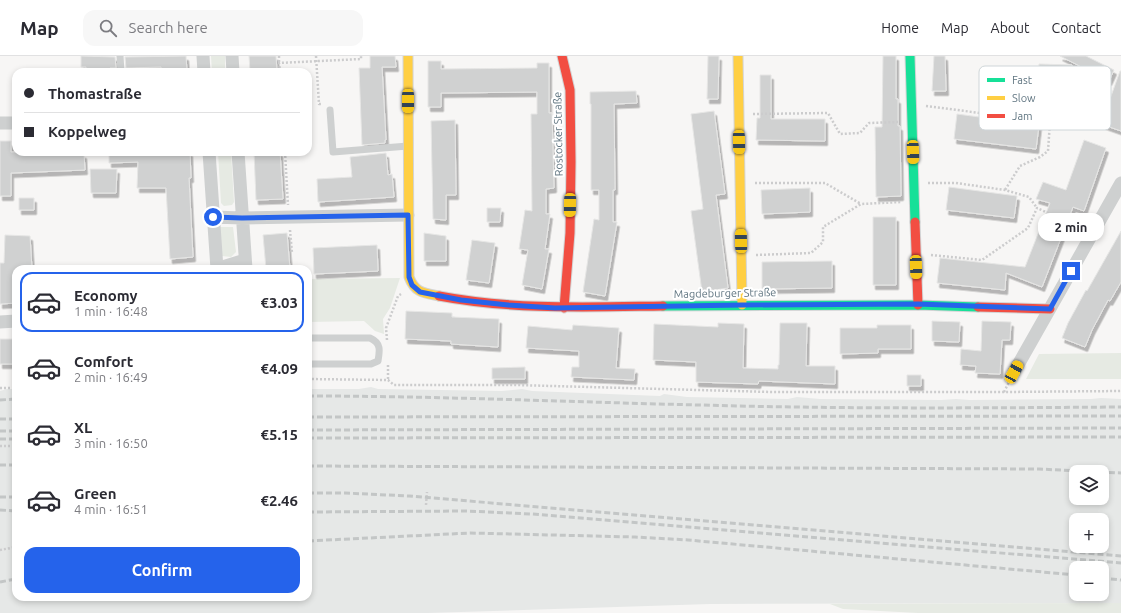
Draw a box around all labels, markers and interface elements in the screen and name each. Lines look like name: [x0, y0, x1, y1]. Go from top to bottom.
search box: [83, 10, 363, 46]
text: Map: [20, 17, 59, 39]
icon: search: [97, 17, 119, 39]
text: Search here: [129, 19, 208, 36]
text: Home: [881, 20, 919, 36]
text: Map: [941, 20, 969, 36]
text: About: [991, 20, 1030, 36]
text: Contact: [1052, 20, 1101, 36]
legend: [979, 66, 1111, 130]
text: Fast: [1012, 74, 1033, 86]
text: Thomastraße: [48, 85, 142, 102]
car: [402, 89, 414, 113]
street label: Rostocker Straße: [551, 92, 565, 176]
text: Slow: [1012, 92, 1036, 104]
text: Jam: [1012, 110, 1033, 122]
text: Koppelweg: [48, 123, 127, 140]
car: [733, 130, 745, 154]
car: [907, 140, 919, 164]
car: [564, 193, 576, 217]
route start: [204, 208, 222, 226]
callout: 2 min: [1038, 213, 1104, 241]
text: 2 min: [1055, 220, 1087, 234]
car: [735, 229, 747, 253]
car: [910, 255, 922, 279]
route end: [1062, 262, 1080, 280]
icon: car: [26, 284, 62, 320]
street label: Magdeburger Straße: [674, 286, 776, 300]
text: Economy: [74, 287, 138, 304]
text: €3.03: [260, 294, 298, 311]
text: 1 min · 16:48: [74, 304, 148, 318]
icon: car: [26, 350, 62, 386]
text: Comfort: [74, 353, 133, 370]
car: [1003, 359, 1025, 385]
text: €4.09: [260, 360, 298, 377]
text: 2 min · 16:49: [74, 370, 148, 384]
icon: car: [26, 416, 62, 452]
text: XL: [74, 419, 92, 436]
text: €5.15: [260, 426, 298, 443]
text: 3 min · 16:50: [74, 436, 148, 450]
map controls: [1069, 465, 1109, 601]
button: layers: [1069, 465, 1109, 505]
icon: car: [26, 482, 62, 518]
text: Green: [74, 485, 116, 502]
text: €2.46: [260, 492, 298, 509]
text: 4 min · 16:51: [74, 502, 148, 516]
button: +: [1069, 513, 1109, 553]
button: Confirm: [24, 547, 300, 593]
button: −: [1069, 561, 1109, 601]

